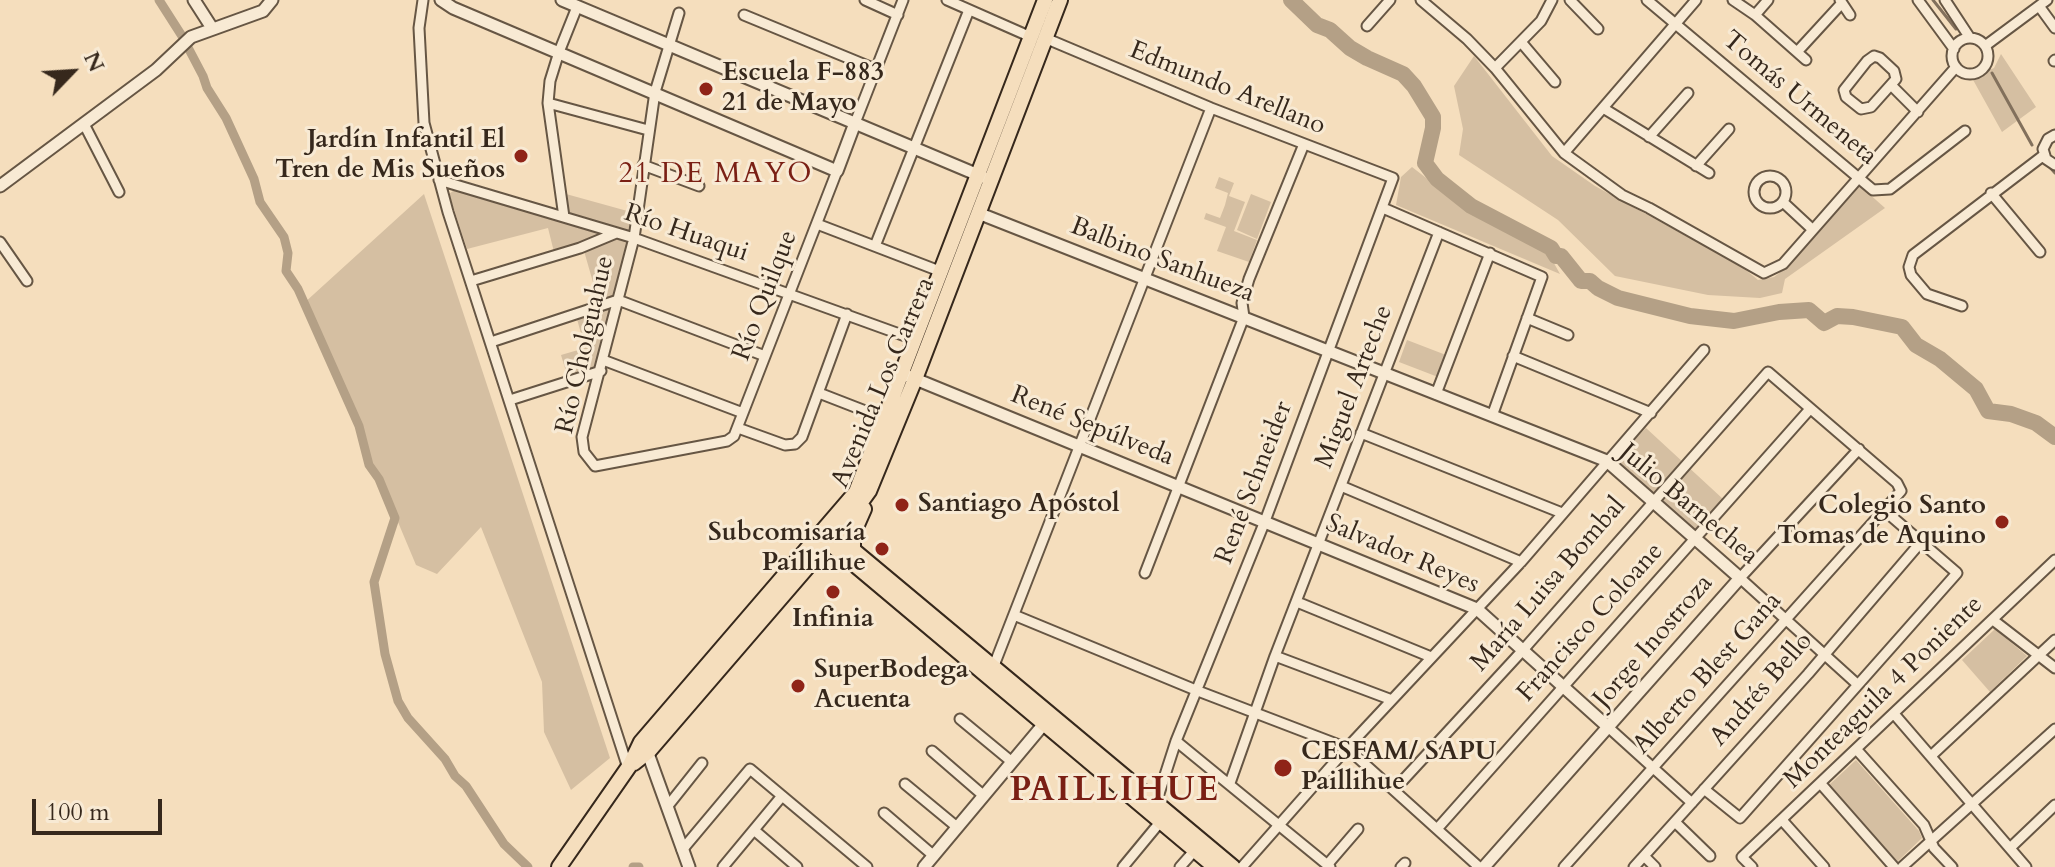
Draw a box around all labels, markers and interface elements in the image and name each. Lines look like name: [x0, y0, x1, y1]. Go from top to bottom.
street label: Tomás Urmeneta: [1715, 25, 1883, 173]
north arrow: [32, 32, 112, 112]
street label: Edmundo Arellano: [1124, 35, 1330, 143]
text: N: [76, 47, 111, 77]
place label: Escuela F-883 21 de Mayo: [722, 58, 884, 120]
marker: Escuela F-883 21 de Mayo: [697, 80, 715, 98]
place label: Jardín Infantil El Tren de Mis Sueños: [275, 125, 505, 186]
marker: Jardín Infantil El Tren de Mis Sueños: [512, 147, 530, 165]
district label: 21 DE MAYO: [618, 159, 814, 193]
street label: Río Huaqui: [620, 198, 752, 270]
street label: Balbino Sanhueza: [1065, 212, 1259, 310]
street label: Río Quilque: [727, 226, 805, 366]
street label: Río Cholguahue: [550, 253, 622, 437]
street label: Avenida Los Carrera: [826, 273, 942, 493]
street label: Miguel Arteche: [1310, 301, 1400, 473]
street label: René Sepúlveda: [1006, 380, 1178, 474]
street label: René Schneider: [1210, 397, 1300, 569]
street label: Julio Barnechea: [1612, 438, 1764, 572]
place label: Santiago Apóstol: [918, 489, 1120, 521]
place label: Colegio Santo Tomas de Aquino: [1777, 491, 1986, 552]
street label: María Luisa Bombal: [1465, 492, 1633, 678]
marker: Santiago Apóstol: [893, 496, 911, 514]
street label: Salvador Reyes: [1321, 509, 1483, 601]
marker: Colegio Santo Tomas de Aquino: [1993, 513, 2011, 531]
place label: Subcomisaría Paillihue: [708, 518, 866, 580]
street label: Francisco Coloane: [1511, 537, 1671, 709]
marker: Subcomisaría Paillihue: [873, 540, 891, 558]
street label: Jorge Inostroza: [1588, 569, 1720, 715]
marker: Infinia: [824, 583, 842, 601]
street label: Alberto Blest Gana: [1627, 586, 1789, 762]
street label: Monteaguila 4 Poniente: [1778, 590, 1990, 796]
place label: Infinia: [792, 604, 874, 636]
street label: Andrés Bello: [1704, 627, 1820, 753]
place label: SuperBodega Acuenta: [814, 655, 969, 716]
marker: SuperBodega Acuenta: [789, 677, 807, 695]
place label: CESFAM/ SAPU Paillihue: [1301, 737, 1496, 798]
marker: CESFAM/ SAPU Paillihue: [1272, 757, 1294, 779]
district label: PAILLIHUE: [1010, 772, 1220, 812]
scale bar: [36, 783, 166, 833]
text: 100 m: [46, 796, 110, 829]

